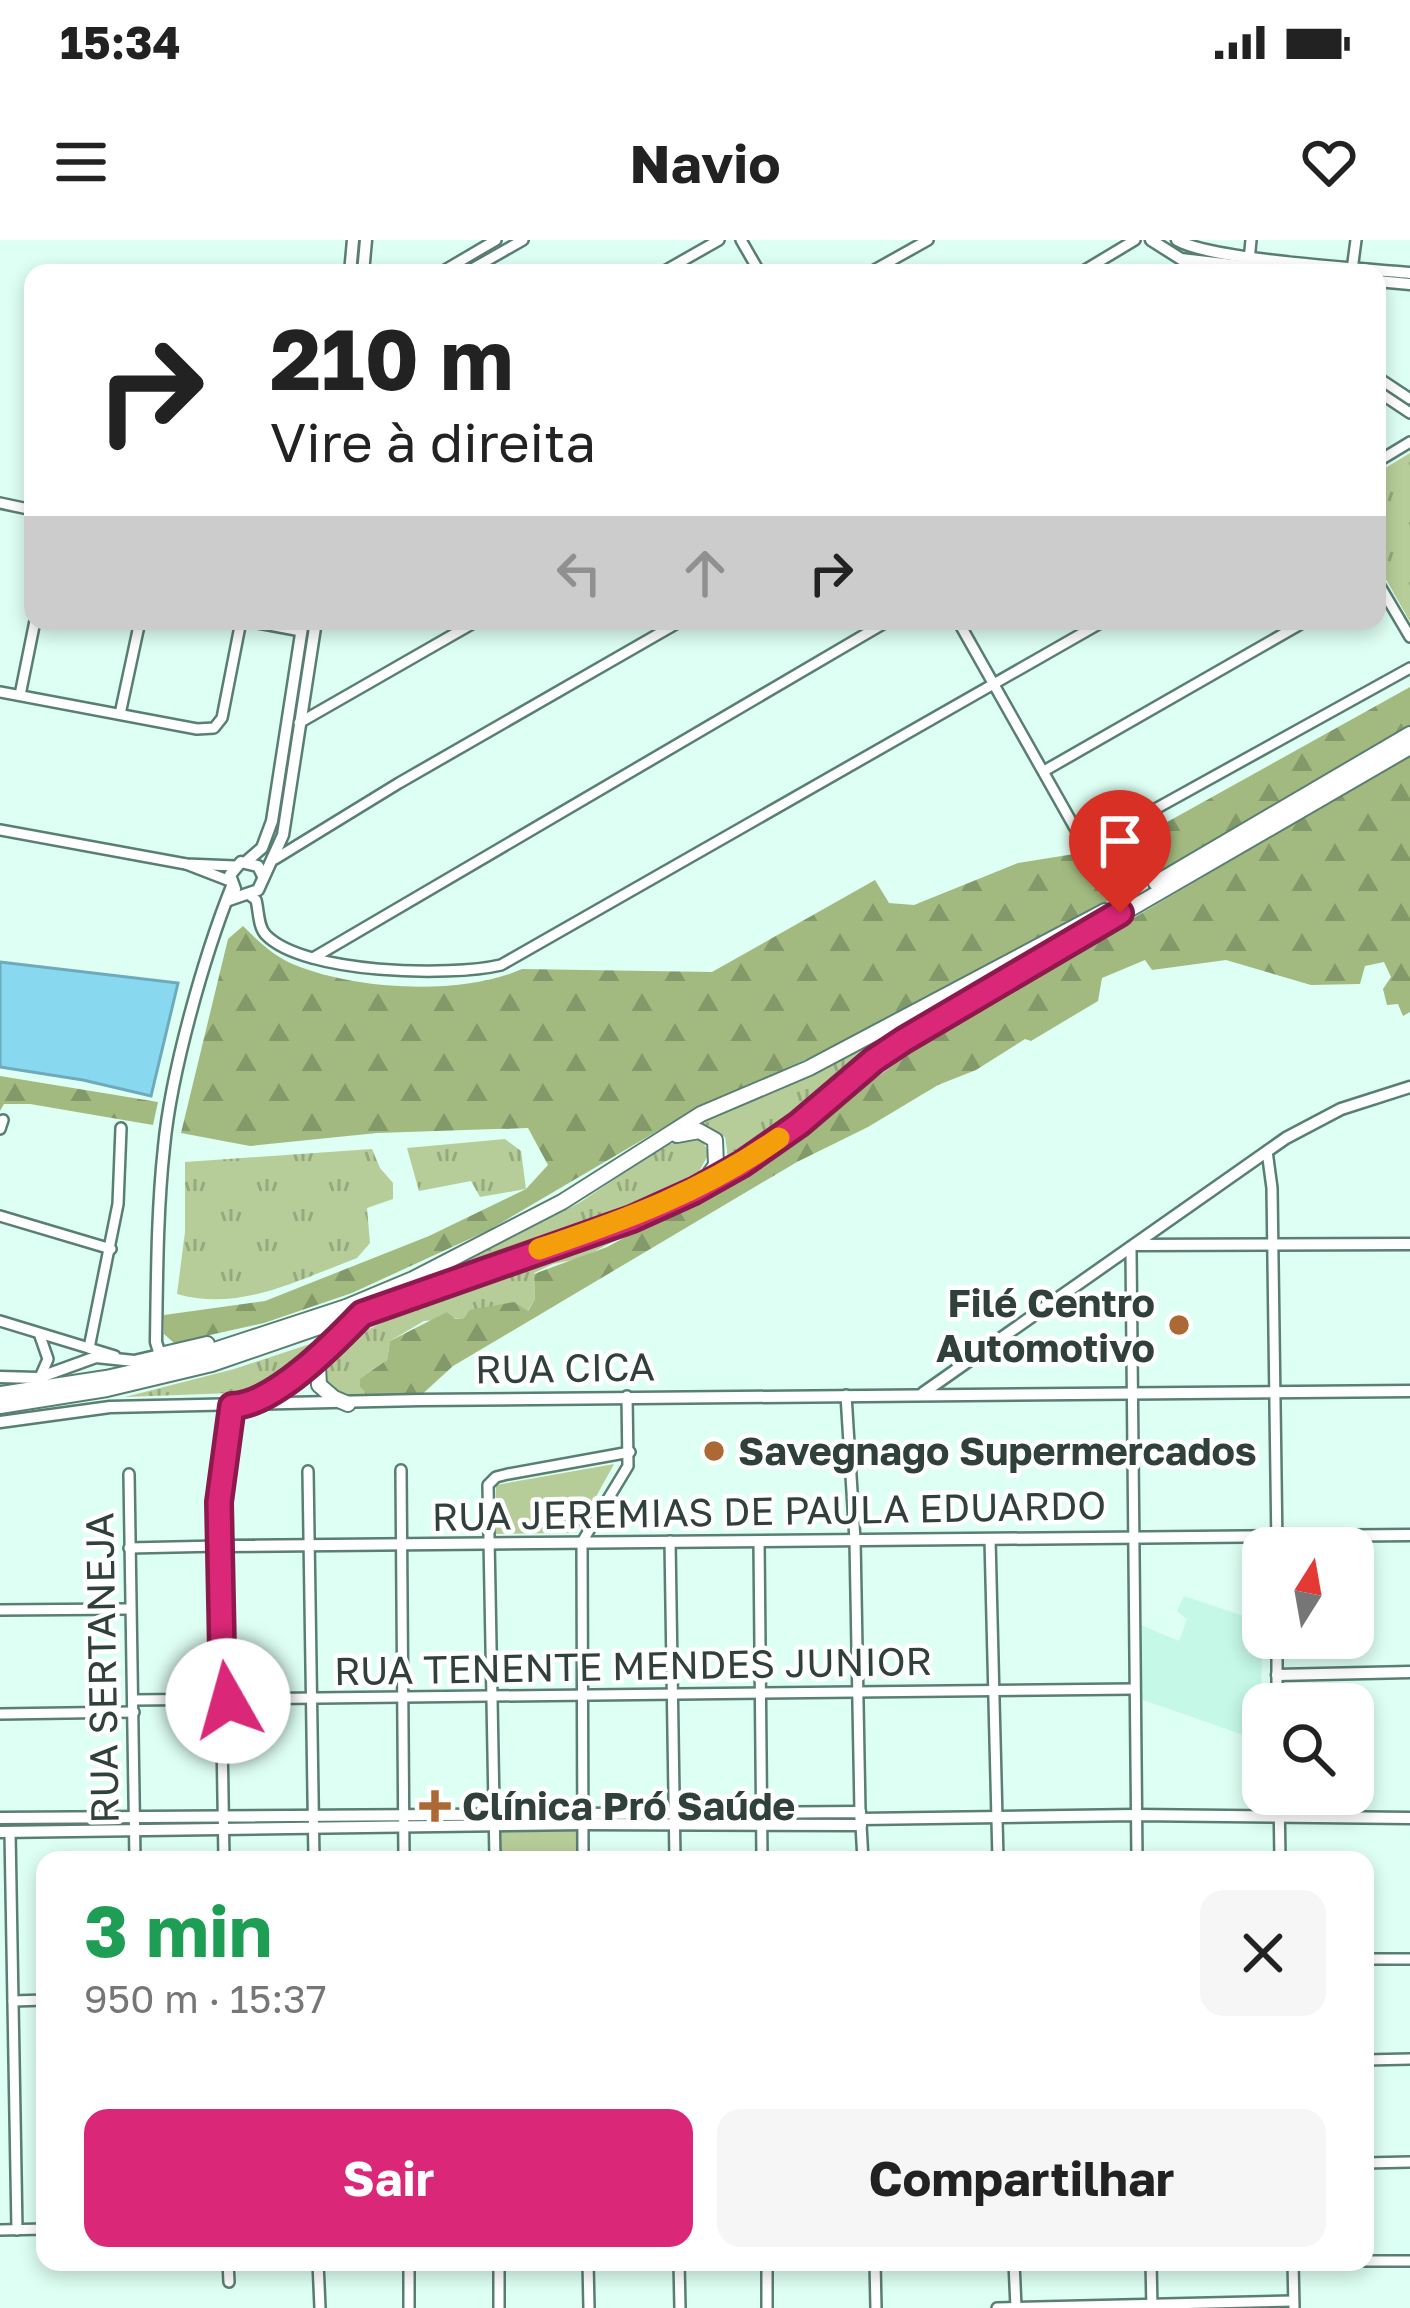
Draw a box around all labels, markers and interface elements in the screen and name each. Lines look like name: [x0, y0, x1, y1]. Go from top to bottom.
text: 15:34: [60, 15, 181, 69]
icon: menu: [48, 129, 114, 195]
icon: heart: [1296, 129, 1362, 195]
text: Navio: [629, 130, 781, 195]
text: 210 m: [270, 308, 514, 408]
icon: right: [72, 312, 228, 468]
text: Vire à direita: [270, 409, 596, 474]
icon: left: [546, 540, 612, 606]
icon: ahead: [672, 540, 738, 606]
icon: right: [798, 540, 864, 606]
pin: [1069, 790, 1171, 913]
icon: arrive: [1087, 808, 1153, 874]
place label: Filé Centro Automotivo: [936, 1279, 1155, 1371]
marker: Filé Centro Automotivo: [1166, 1312, 1192, 1338]
street label: RUA CICA: [475, 1342, 655, 1393]
place label: Savegnago Supermercados: [738, 1427, 1257, 1474]
marker: Savegnago Supermercados: [701, 1438, 727, 1464]
street label: RUA JEREMIAS DE PAULA EDUARDO: [431, 1481, 1107, 1540]
street label: RUA SERTANEJA: [75, 1512, 128, 1824]
north arrow: [1242, 1527, 1374, 1659]
map controls: [1242, 1527, 1374, 1815]
street label: RUA TENENTE MENDES JUNIOR: [334, 1637, 932, 1694]
position arrow: [165, 1638, 291, 1764]
button: search: [1242, 1683, 1374, 1815]
place label: Clínica Pró Saúde: [462, 1782, 795, 1829]
marker: Clínica Pró Saúde: [419, 1790, 451, 1822]
text: 3 min: [84, 1886, 272, 1973]
button: close: [1200, 1890, 1326, 2016]
text: 950 m · 15:37: [84, 1975, 327, 2022]
button: Sair: [84, 2109, 693, 2247]
button: Compartilhar: [717, 2109, 1326, 2247]

